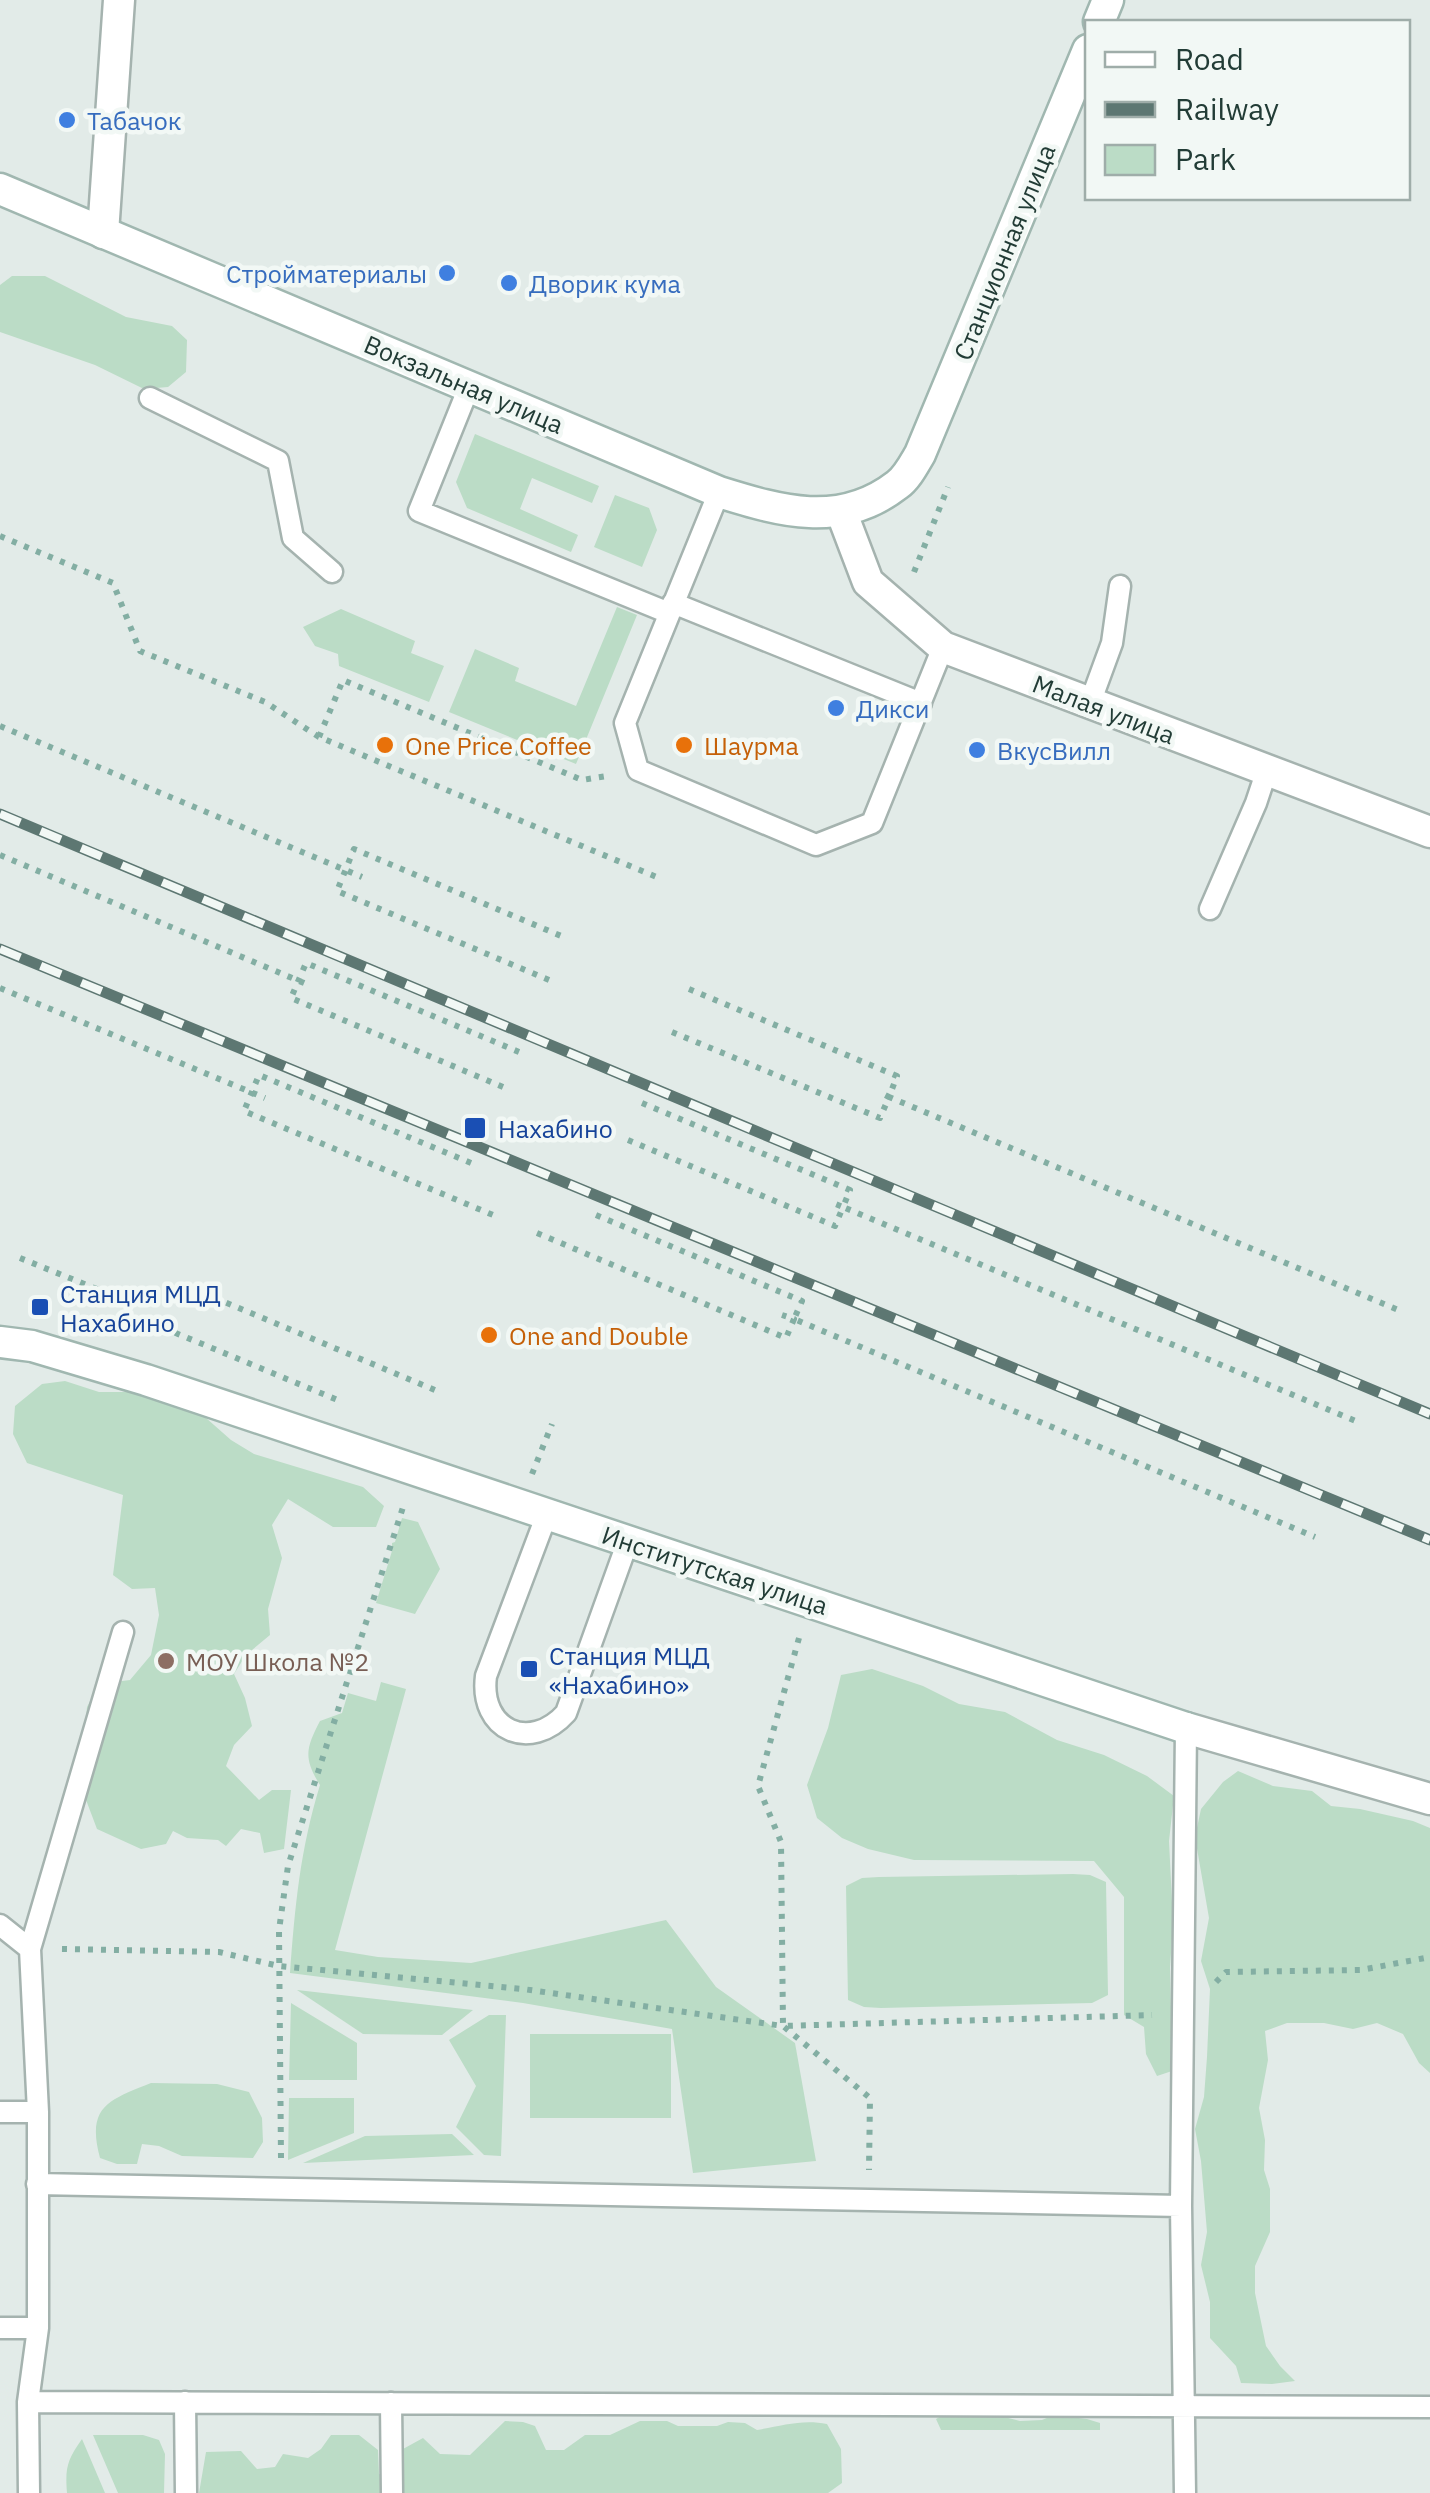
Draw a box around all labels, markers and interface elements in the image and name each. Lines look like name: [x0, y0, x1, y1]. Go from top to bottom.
legend: [1085, 20, 1410, 200]
text: Road: [1175, 39, 1244, 78]
text: Railway: [1175, 89, 1279, 128]
place label: Табачок: [87, 104, 181, 137]
marker: Табачок: [56, 109, 78, 131]
street label: Станционная улица: [946, 139, 1062, 365]
text: Park: [1175, 139, 1236, 178]
place label: Стройматериалы: [226, 257, 427, 290]
marker: Стройматериалы: [436, 262, 458, 284]
place label: Дворик кума: [529, 267, 681, 300]
marker: Дворик кума: [498, 272, 520, 294]
street label: Вокзальная улица: [359, 327, 569, 441]
street label: Малая улица: [1028, 667, 1180, 751]
place label: Дикси: [856, 692, 929, 725]
marker: Дикси: [825, 697, 847, 719]
place label: One Price Coffee: [405, 729, 592, 762]
place label: Шаурма: [704, 729, 799, 762]
marker: One Price Coffee: [374, 734, 396, 756]
marker: Шаурма: [673, 734, 695, 756]
place label: ВкусВилл: [997, 734, 1111, 767]
marker: ВкусВилл: [966, 739, 988, 761]
place label: Нахабино: [498, 1112, 613, 1145]
marker: Нахабино: [462, 1115, 488, 1141]
place label: Станция МЦД Нахабино: [60, 1277, 221, 1339]
marker: Станция МЦД Нахабино: [29, 1296, 51, 1318]
place label: One and Double: [509, 1319, 688, 1352]
marker: One and Double: [478, 1324, 500, 1346]
street label: Институтская улица: [598, 1518, 832, 1622]
place label: Станция МЦД «Нахабино»: [549, 1639, 710, 1701]
place label: МОУ Школа №2: [186, 1645, 369, 1678]
marker: МОУ Школа №2: [155, 1650, 177, 1672]
marker: Станция МЦД «Нахабино»: [518, 1658, 540, 1680]

